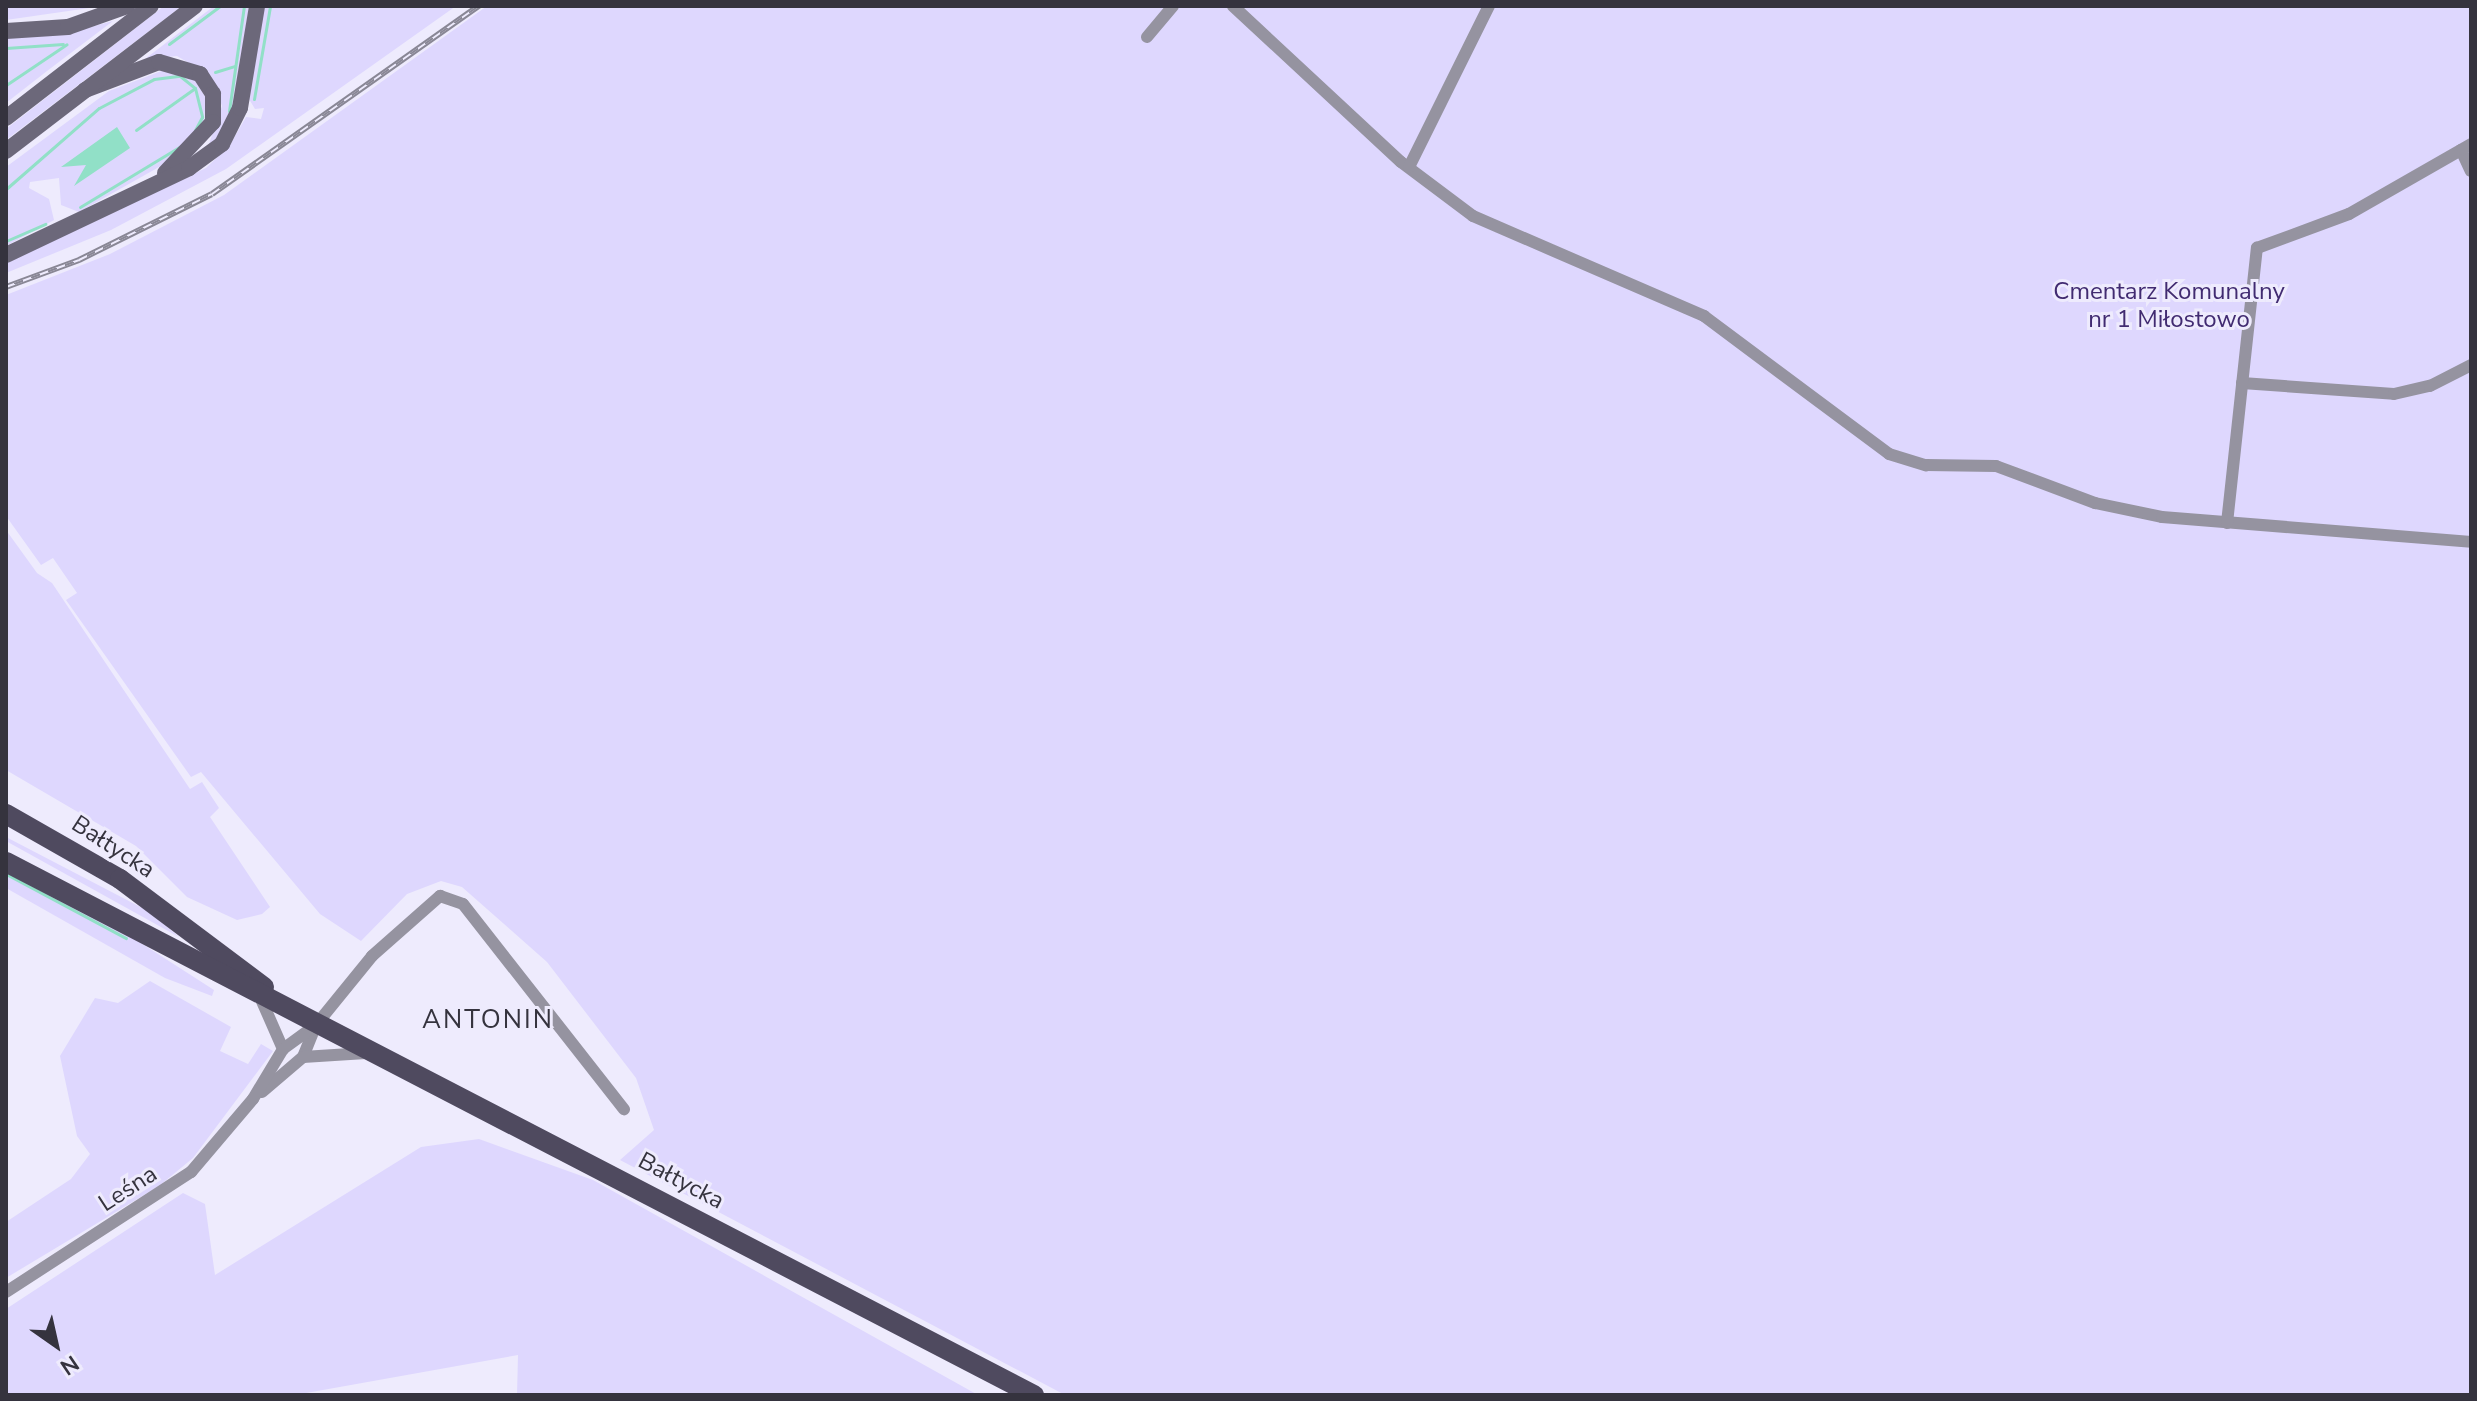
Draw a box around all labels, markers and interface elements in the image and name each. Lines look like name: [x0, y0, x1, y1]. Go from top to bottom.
park label: Cmentarz Komunalny nr 1 Miłostowo: [2053, 278, 2285, 334]
street label: Bałtycka: [66, 810, 160, 884]
district label: ANTONIN: [422, 1004, 554, 1036]
street label: Bałtycka: [633, 1146, 729, 1216]
street label: Leśna: [93, 1160, 163, 1218]
north arrow: [16, 1305, 96, 1385]
text: N: [54, 1348, 85, 1382]

